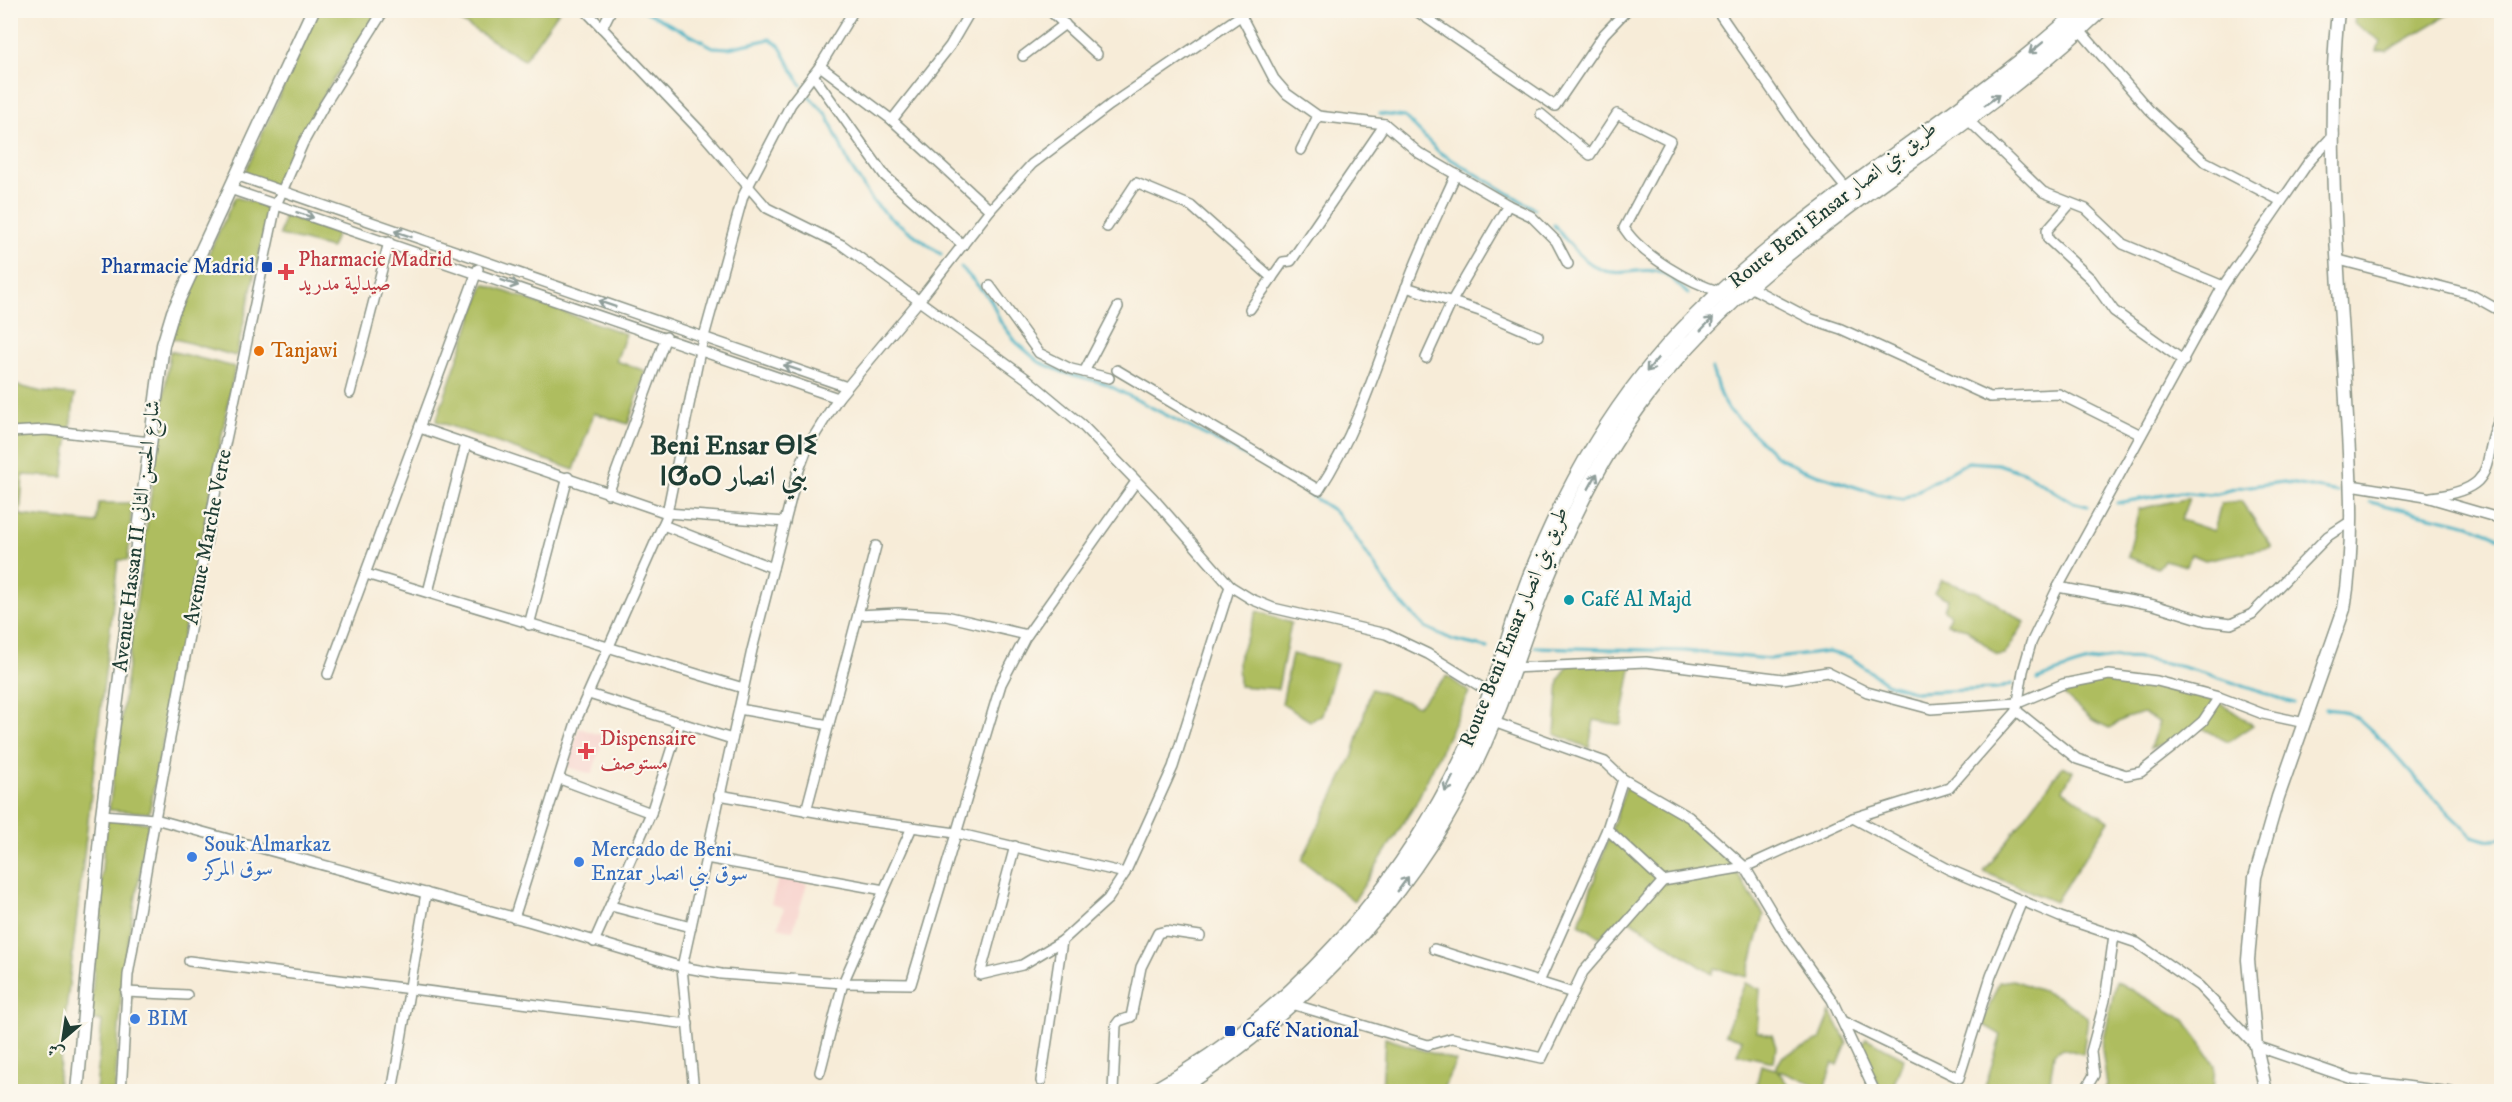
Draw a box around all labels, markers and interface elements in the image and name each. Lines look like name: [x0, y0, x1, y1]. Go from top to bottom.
one-way arrow: [2029, 41, 2044, 55]
one-way arrow: [1984, 94, 2000, 107]
street label: Route Beni Ensar طريق بني انصار: [1724, 116, 1945, 298]
one-way arrow: [295, 210, 314, 221]
one-way arrow: [394, 227, 413, 238]
place label: Pharmacie Madrid صيدلية مدريد: [298, 247, 453, 297]
place label: Pharmacie Madrid: [100, 254, 256, 280]
marker: Pharmacie Madrid: [260, 260, 274, 274]
marker: Pharmacie Madrid صيدلية مدريد: [279, 265, 293, 279]
one-way arrow: [500, 279, 519, 290]
one-way arrow: [598, 298, 617, 309]
one-way arrow: [1700, 317, 1714, 332]
place label: Tanjawi: [271, 338, 338, 364]
marker: Tanjawi: [252, 344, 266, 358]
one-way arrow: [1645, 357, 1658, 373]
one-way arrow: [783, 362, 802, 373]
street label: Avenue Hassan II شارع الحسن الثاني: [107, 399, 171, 674]
district label: Beni Ensar ⴱⵏⵉ ⵏⵚⴰⵔ بني انصار: [650, 429, 818, 500]
street label: Avenue Marche Verte: [178, 447, 238, 627]
one-way arrow: [1587, 473, 1599, 490]
street label: Route Beni Ensar طريق بني انصار: [1454, 503, 1579, 753]
place label: Café Al Majd: [1581, 587, 1692, 613]
marker: Café Al Majd: [1562, 593, 1576, 607]
place label: Dispensaire مستوصف: [600, 726, 696, 776]
marker: Dispensaire مستوصف: [577, 742, 595, 760]
one-way arrow: [1443, 775, 1455, 793]
place label: Souk Almarkaz سوق المركز: [202, 832, 331, 882]
place label: Mercado de Beni Enzar سوق بني انصار: [591, 837, 748, 892]
marker: Souk Almarkaz سوق المركز: [185, 850, 199, 864]
marker: Mercado de Beni Enzar سوق بني انصار: [572, 855, 586, 869]
one-way arrow: [1396, 876, 1409, 892]
place label: BIM: [147, 1006, 188, 1032]
north arrow: [33, 1009, 93, 1069]
marker: BIM: [128, 1012, 142, 1026]
place label: Café National: [1242, 1018, 1360, 1044]
marker: Café National: [1223, 1024, 1237, 1038]
text: ش: [44, 1039, 68, 1064]

